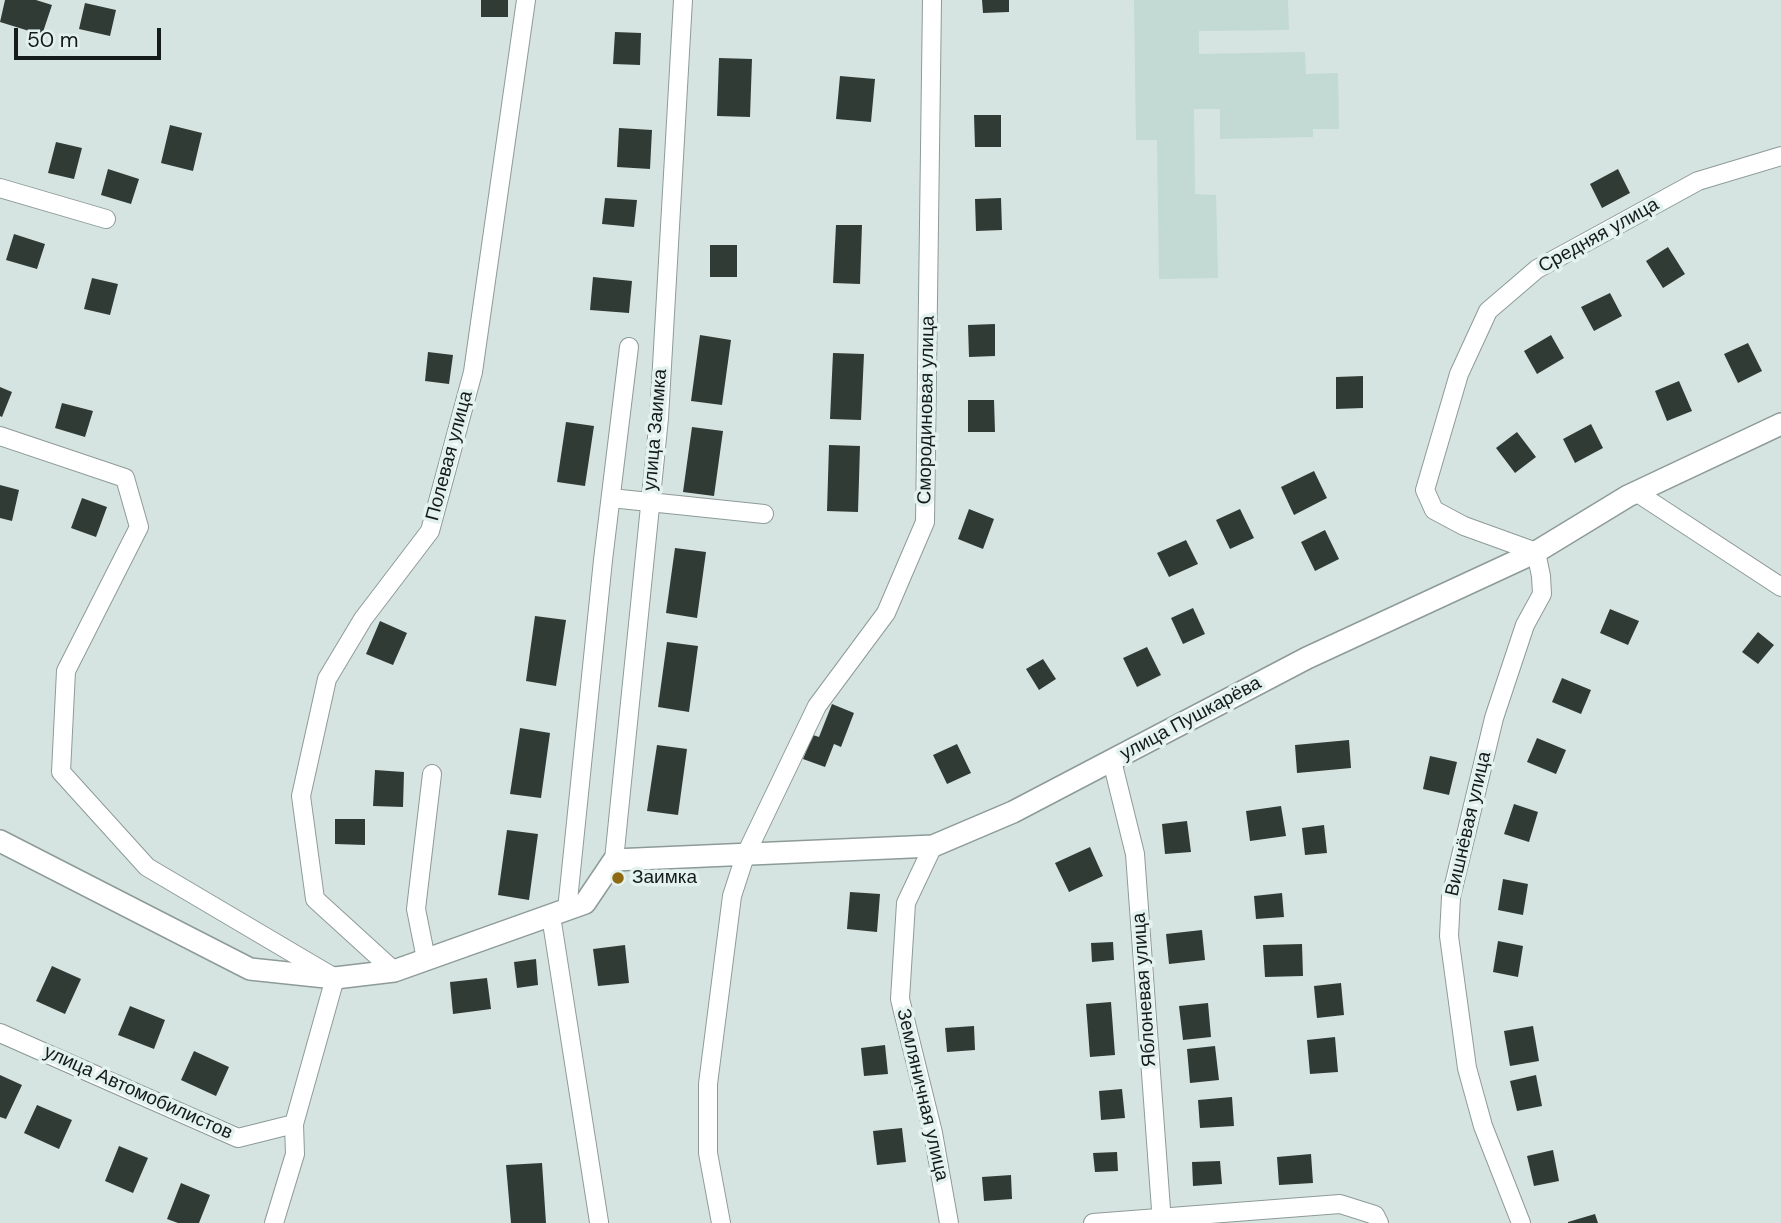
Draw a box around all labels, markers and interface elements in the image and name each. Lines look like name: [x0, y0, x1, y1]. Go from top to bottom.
scale bar: [18, 14, 164, 58]
text: 50 m: [27, 26, 78, 54]
street label: Средняя улица: [1535, 194, 1663, 278]
street label: Смородиновая улица: [914, 315, 940, 505]
street label: улица Заимка: [639, 368, 673, 492]
street label: Полевая улица: [422, 389, 478, 523]
street label: улица Пушкарёва: [1117, 672, 1265, 766]
street label: Вишнёвая улица: [1441, 750, 1497, 898]
place label: Заимка: [632, 867, 697, 889]
marker: Заимка: [610, 870, 626, 886]
street label: Яблоневая улица: [1128, 912, 1162, 1068]
street label: Земляничная улица: [891, 1007, 953, 1183]
street label: улица Автомобилистов: [40, 1041, 236, 1145]

